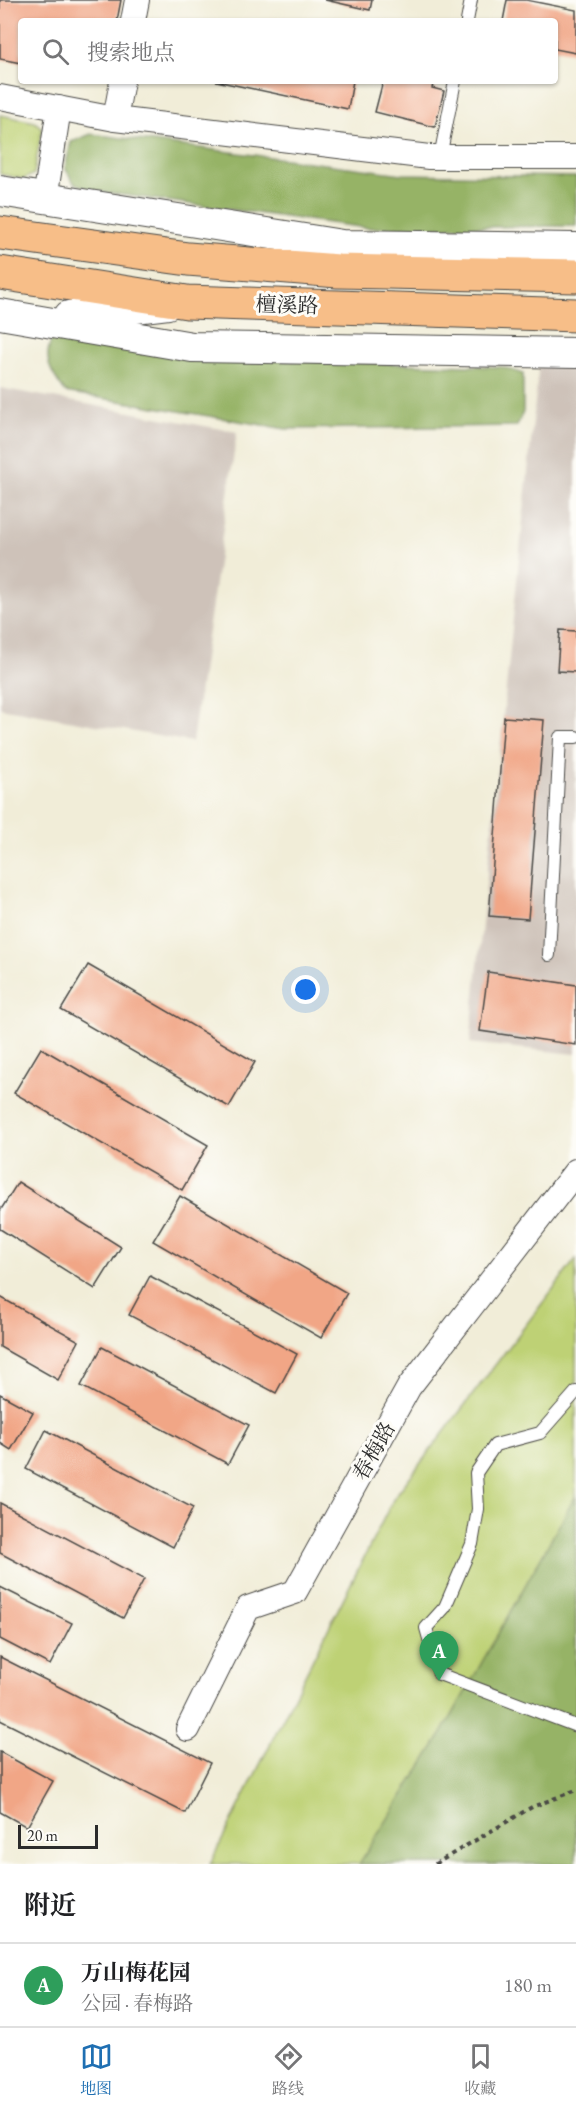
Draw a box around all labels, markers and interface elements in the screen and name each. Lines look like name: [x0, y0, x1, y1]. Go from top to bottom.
search box: [18, 18, 558, 84]
icon: search: [39, 35, 72, 68]
text: 搜索地点: [87, 38, 175, 67]
street label: 檀溪路: [255, 290, 319, 319]
your location: [291, 975, 320, 1004]
street label: 春梅路: [346, 1417, 401, 1485]
pin: A: [420, 1632, 458, 1681]
scale bar: [18, 1822, 98, 1850]
text: 20 m: [27, 1825, 58, 1846]
text: 附近: [24, 1888, 76, 1922]
text: 万山梅花园: [81, 1958, 191, 1987]
text: A: [36, 1972, 51, 1998]
text: 180 m: [504, 1972, 552, 1998]
text: 公园 · 春梅路: [81, 1990, 193, 2016]
tab: 地图: [80, 2040, 113, 2099]
tab: 路线: [272, 2040, 305, 2099]
tab: 收藏: [464, 2040, 497, 2099]

